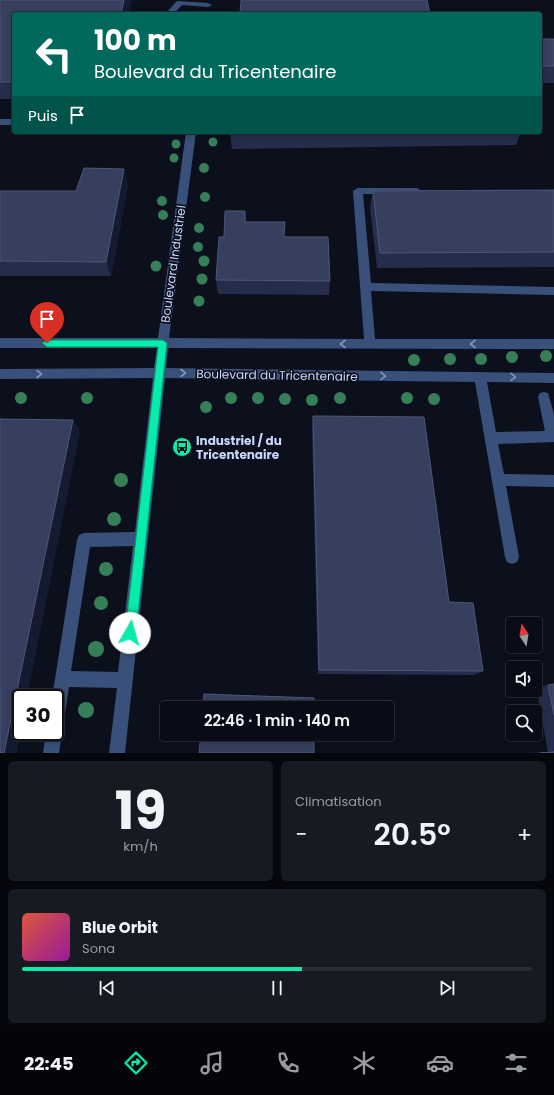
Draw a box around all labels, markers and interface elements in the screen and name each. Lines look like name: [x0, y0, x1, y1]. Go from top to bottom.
text: 100 m: [94, 21, 177, 60]
icon: left: [28, 28, 80, 80]
text: Boulevard du Tricentenaire: [94, 59, 336, 84]
icon: arrive: [66, 104, 88, 126]
text: Puis: [28, 105, 58, 126]
street label: Boulevard Industriel: [156, 204, 190, 324]
pin: [30, 302, 64, 343]
icon: arrive: [36, 308, 58, 330]
one-way arrow: [340, 340, 346, 348]
one-way arrow: [470, 340, 476, 348]
street label: Boulevard du Tricentenaire: [196, 365, 358, 385]
one-way arrow: [180, 369, 186, 378]
one-way arrow: [36, 370, 42, 378]
one-way arrow: [380, 372, 386, 380]
one-way arrow: [510, 373, 516, 381]
place label: Industriel / du Tricentenaire: [196, 432, 282, 463]
bus stop icon: Industriel / du Tricentenaire: [171, 436, 193, 458]
position arrow: [109, 612, 151, 654]
north arrow: [506, 617, 542, 653]
map controls: [506, 617, 542, 741]
button: sound: [506, 661, 542, 697]
speed limit sign: 30: [12, 689, 64, 741]
button: search: [506, 705, 542, 741]
text: 22:46 · 1 min · 140 m: [204, 710, 350, 731]
text: 19: [115, 774, 166, 847]
text: Climatisation: [295, 792, 382, 811]
text: 20.5°: [374, 813, 451, 856]
text: −: [295, 819, 307, 850]
text: +: [517, 819, 532, 850]
text: km/h: [123, 837, 158, 856]
text: Blue Orbit: [82, 917, 158, 938]
text: Sona: [82, 939, 115, 958]
icon: previous: [96, 977, 118, 999]
icon: pause: [266, 977, 288, 999]
icon: next: [436, 977, 458, 999]
icon: directions: [122, 1049, 150, 1077]
icon: music: [198, 1049, 226, 1077]
icon: phone: [274, 1049, 302, 1077]
icon: climate: [350, 1049, 378, 1077]
icon: car: [426, 1049, 454, 1077]
icon: filters: [502, 1049, 530, 1077]
text: 22:45: [24, 1051, 74, 1076]

